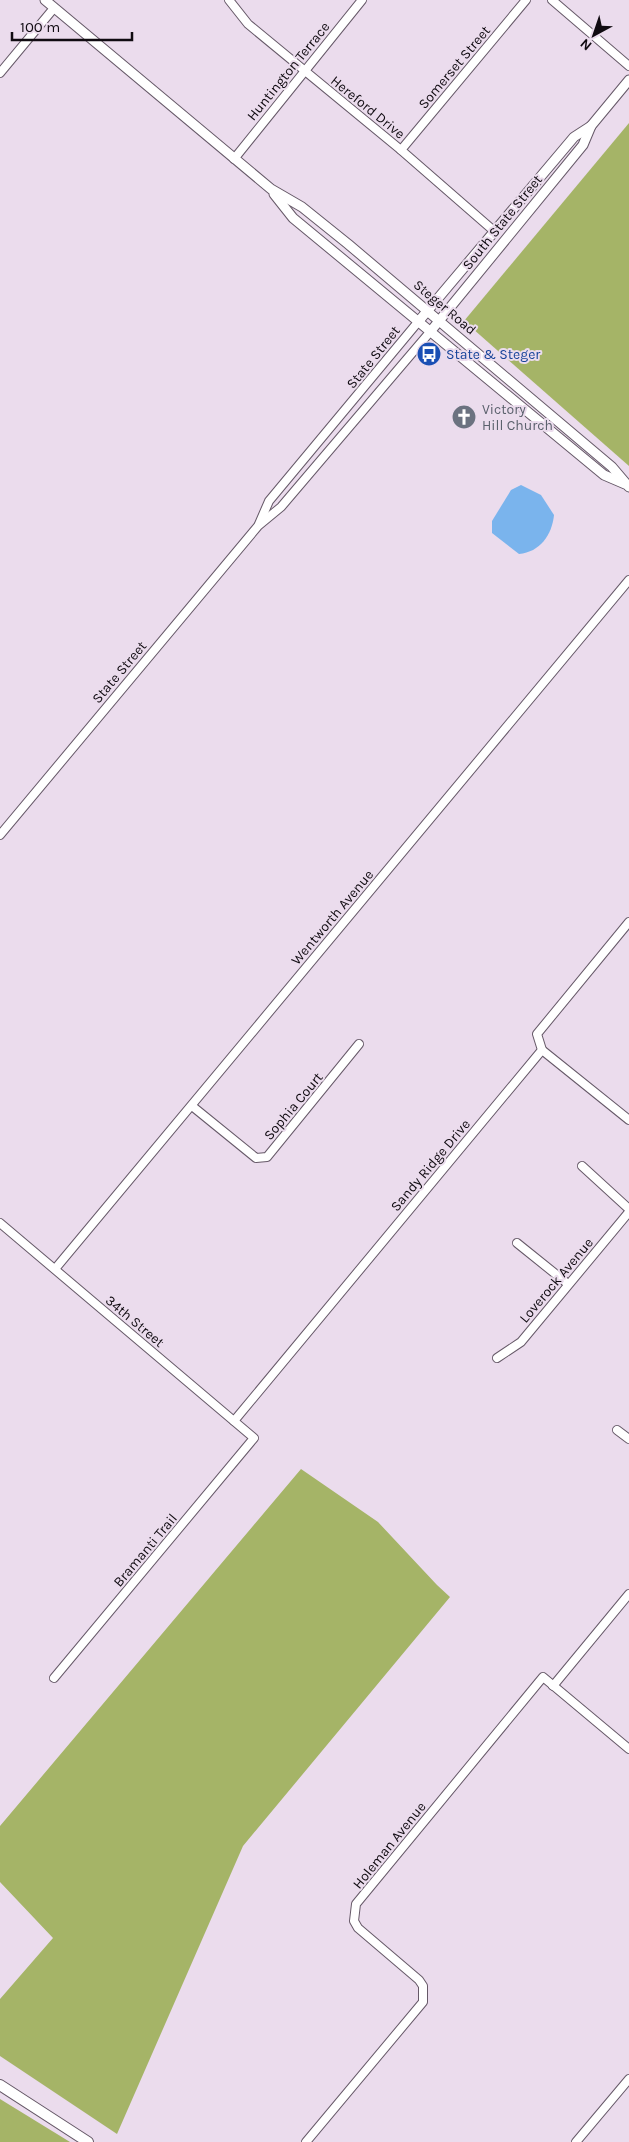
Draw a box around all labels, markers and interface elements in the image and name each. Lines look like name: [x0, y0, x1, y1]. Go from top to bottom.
scale bar: [12, 10, 132, 42]
north arrow: [569, 10, 619, 60]
text: 100 m: [20, 18, 60, 36]
street label: Huntington Terrace: [243, 18, 333, 124]
street label: Somerset Street: [415, 22, 494, 112]
text: N: [577, 35, 595, 54]
street label: Hereford Drive: [327, 72, 408, 143]
street label: South State Street: [459, 171, 546, 273]
street label: Steger Road: [410, 276, 479, 339]
street label: State Street: [343, 323, 404, 392]
bus stop icon: State & Steger: [416, 341, 442, 367]
place label: State & Steger: [446, 346, 541, 363]
place label: Victory Hill Church: [482, 401, 553, 434]
church icon: Victory Hill Church: [451, 404, 477, 430]
street label: State Street: [89, 638, 150, 707]
street label: Wentworth Avenue: [288, 866, 377, 968]
street label: Sophia Court: [260, 1069, 327, 1144]
street label: Sandy Ridge Drive: [387, 1116, 474, 1215]
street label: Loverock Avenue: [516, 1234, 597, 1326]
street label: 34th Street: [102, 1292, 168, 1351]
street label: Bramanti Trail: [110, 1510, 181, 1590]
street label: Holeman Avenue: [349, 1798, 430, 1892]

